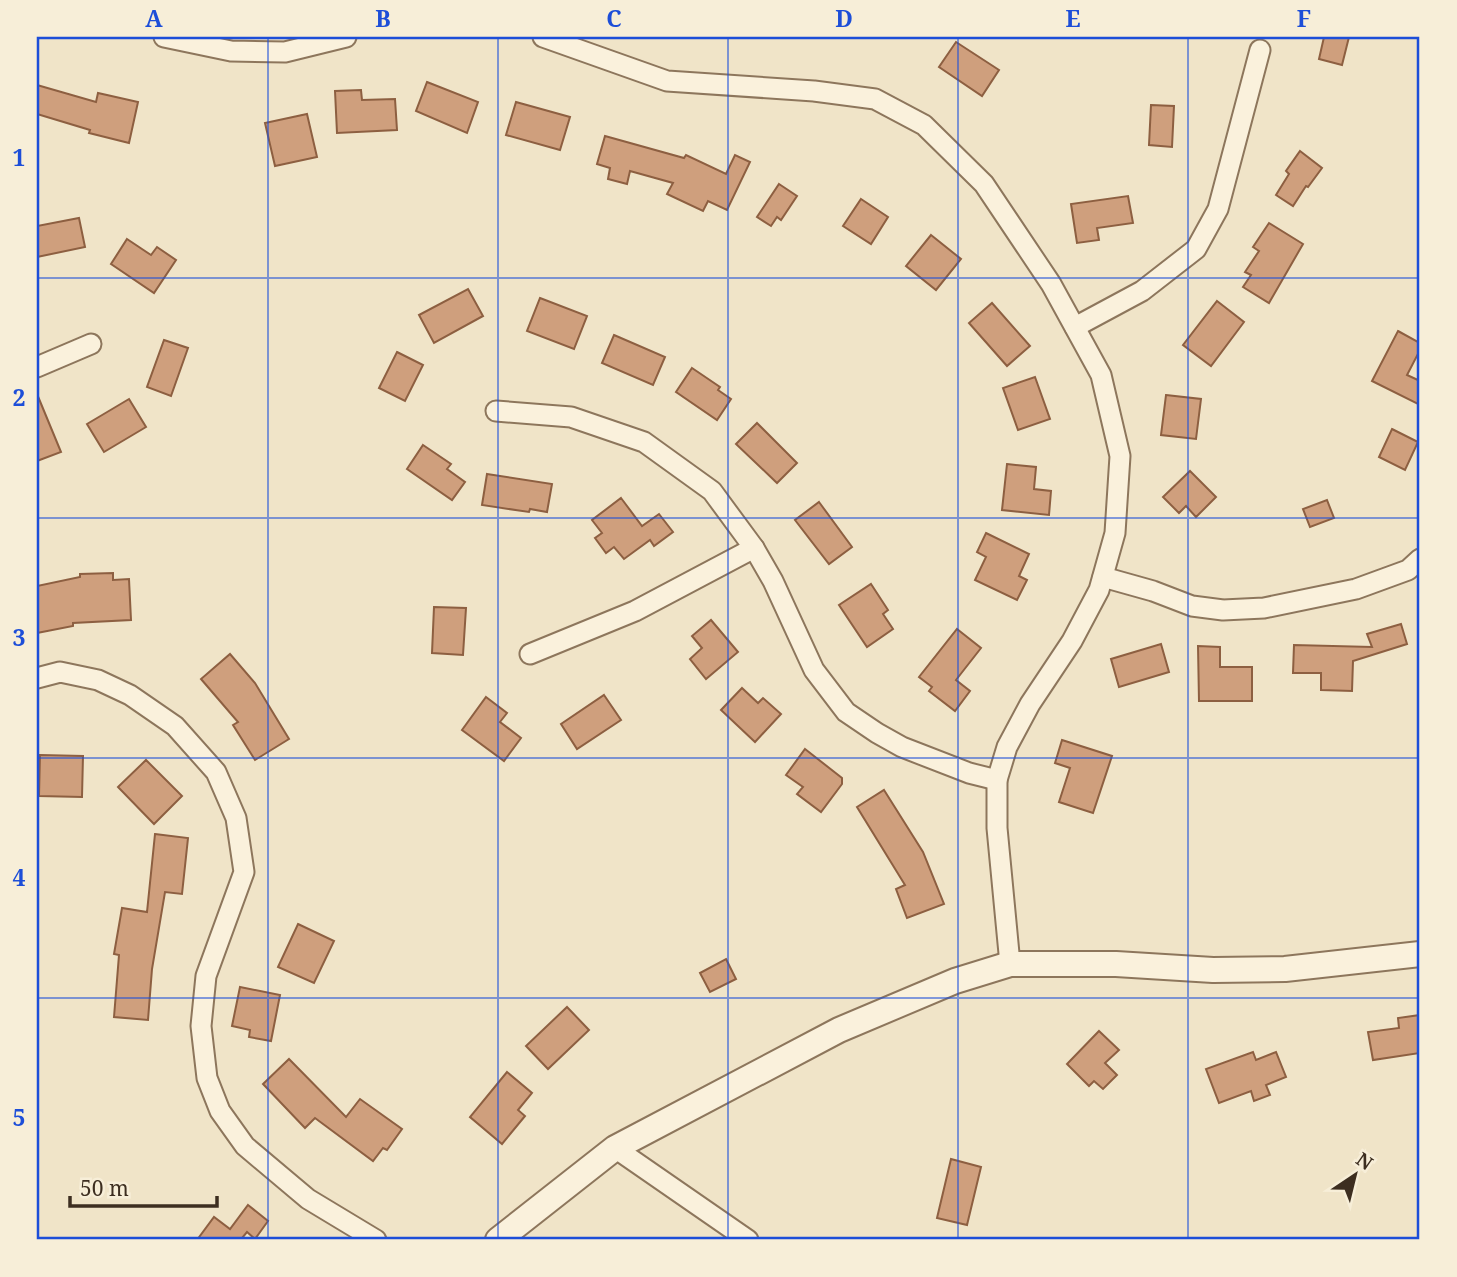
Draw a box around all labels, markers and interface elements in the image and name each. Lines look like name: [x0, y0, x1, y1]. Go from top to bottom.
text: A: [145, 2, 163, 34]
text: B: [375, 2, 391, 34]
text: C: [606, 2, 622, 34]
text: D: [835, 2, 853, 34]
text: E: [1065, 2, 1081, 34]
text: F: [1297, 2, 1311, 34]
text: 1: [13, 141, 26, 173]
text: 2: [13, 381, 26, 413]
text: 3: [13, 621, 26, 653]
text: 4: [13, 861, 26, 893]
text: 5: [13, 1101, 26, 1133]
north arrow: [1320, 1140, 1390, 1210]
text: N: [1351, 1146, 1378, 1176]
scale bar: [70, 1165, 217, 1209]
text: 50 m: [80, 1174, 129, 1202]

